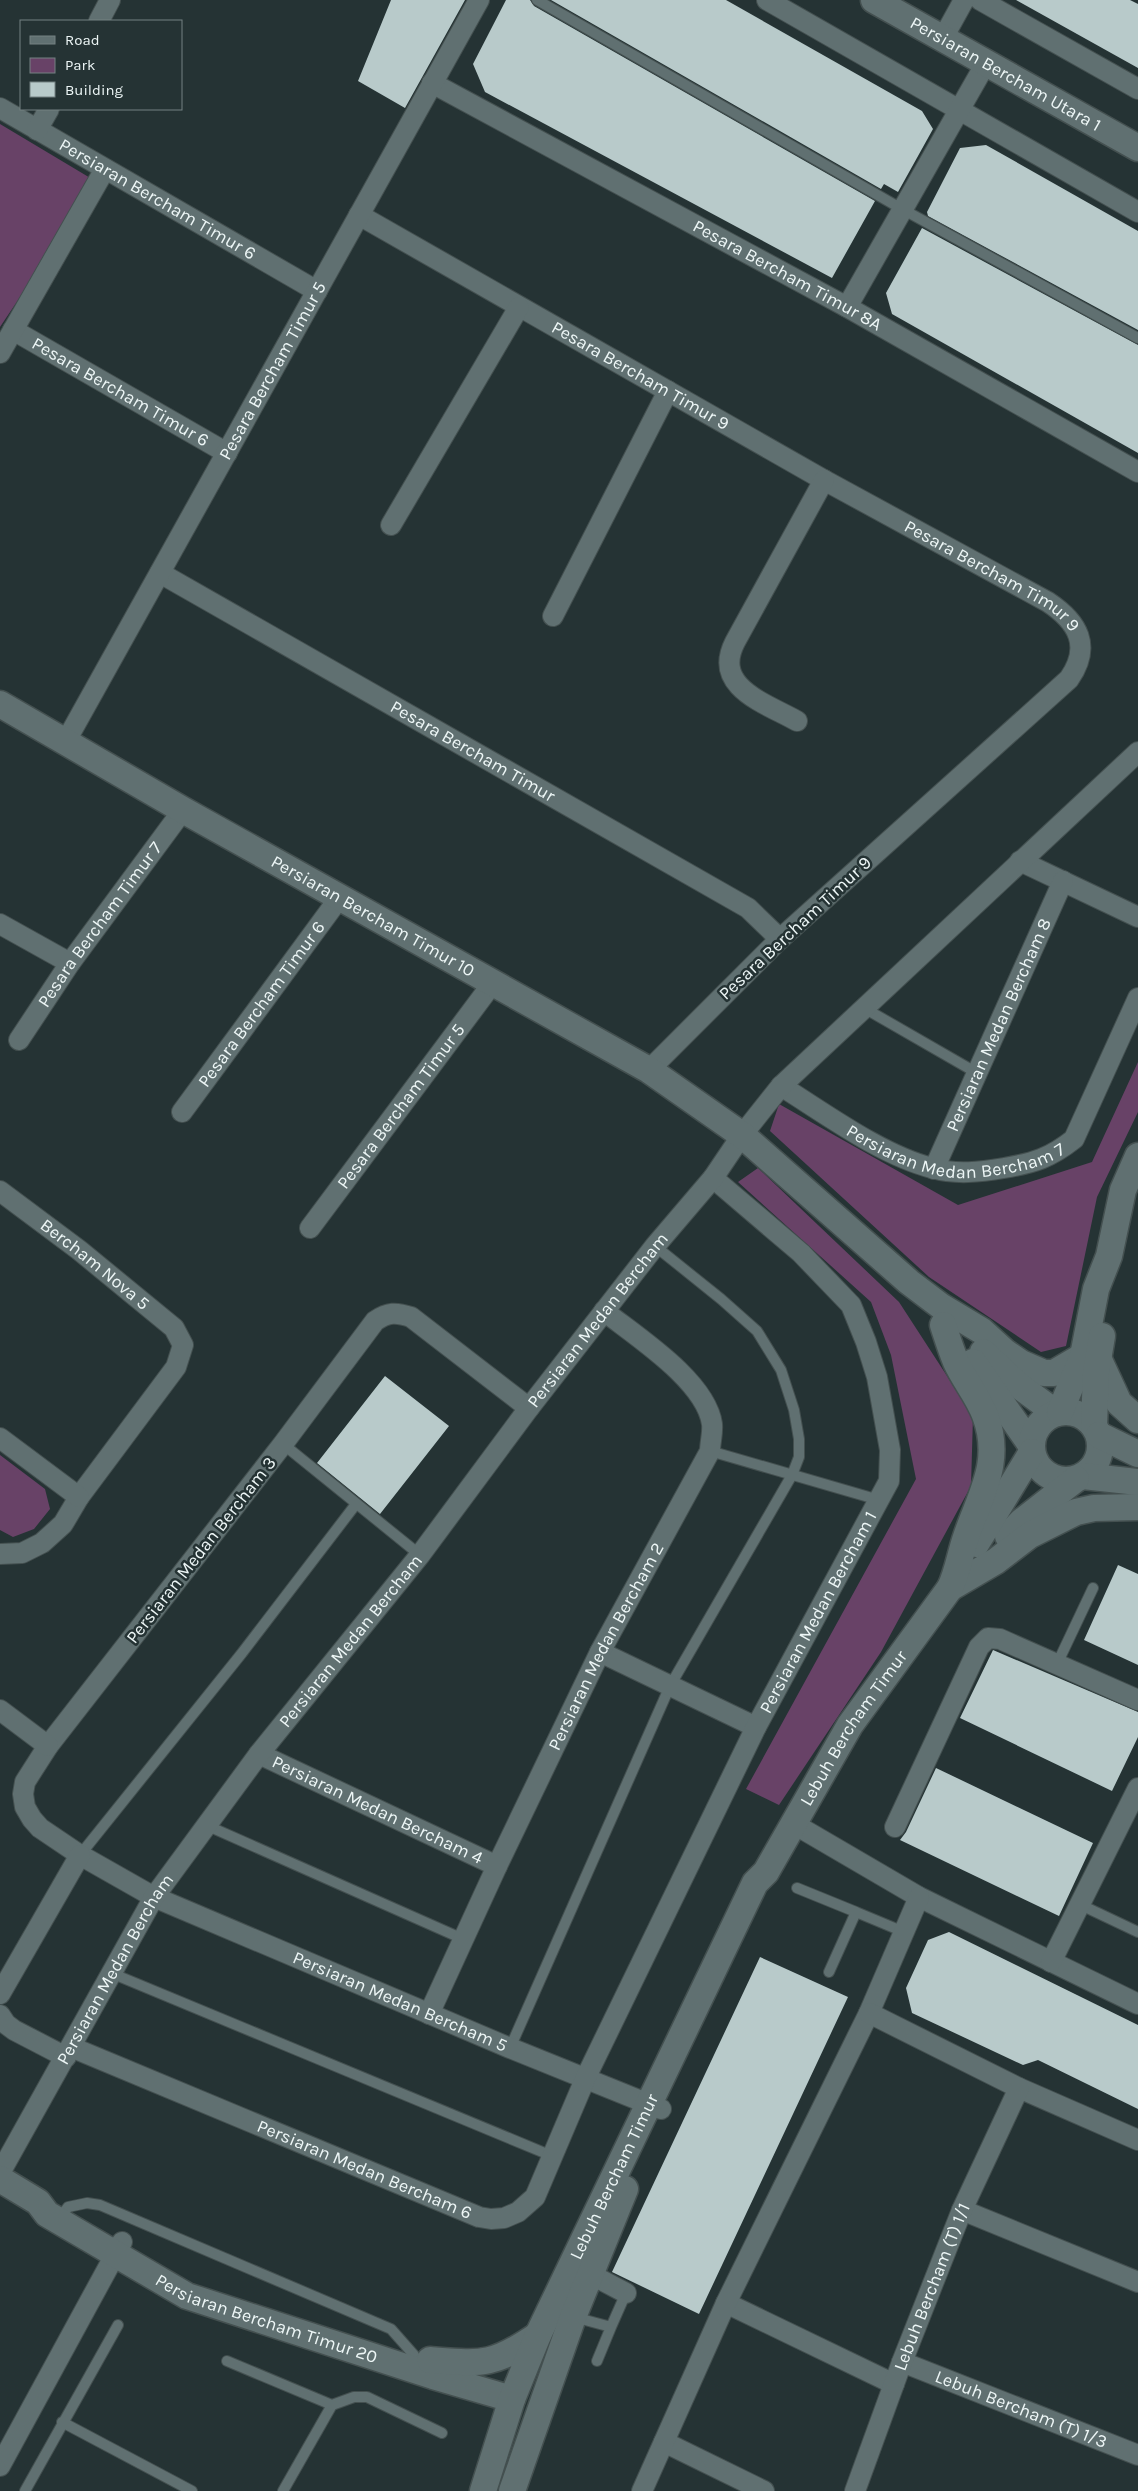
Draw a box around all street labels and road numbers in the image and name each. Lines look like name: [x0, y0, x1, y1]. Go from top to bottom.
street label: Persiaran Bercham Utara 1: [906, 12, 1105, 136]
street label: Persiaran Bercham Timur 6: [55, 134, 260, 264]
street label: Pesara Bercham Timur 8A: [689, 215, 886, 335]
street label: Pesara Bercham Timur 5: [214, 278, 331, 464]
street label: Pesara Bercham Timur 9: [548, 316, 733, 435]
street label: Pesara Bercham Timur 6: [28, 332, 213, 451]
street label: Pesara Bercham Timur 9: [901, 515, 1085, 635]
street label: Pesara Bercham Timur: [386, 696, 560, 807]
street label: Pesara Bercham Timur 7: [33, 837, 167, 1011]
street label: Persiaran Bercham Timur 10: [267, 850, 479, 982]
street label: Pesara Bercham Timur 9: [714, 852, 876, 1004]
street label: Persiaran Medan Bercham 8: [941, 915, 1056, 1135]
street label: Pesara Bercham Timur 6: [193, 917, 330, 1091]
street label: Pesara Bercham Timur 5: [332, 1019, 470, 1193]
street label: Persiaran Medan Bercham 7: [842, 1119, 1069, 1183]
street label: Bercham Nova 5: [36, 1214, 154, 1315]
street label: Persiaran Medan Bercham: [522, 1228, 673, 1412]
street label: Persiaran Medan Bercham 3: [121, 1452, 281, 1648]
street label: Persiaran Medan Bercham 1: [754, 1507, 882, 1717]
street label: Persiaran Medan Bercham 2: [543, 1539, 669, 1754]
street label: Persiaran Medan Bercham: [274, 1550, 427, 1732]
street label: Lebuh Bercham Timur: [795, 1646, 912, 1810]
street label: Persiaran Medan Bercham 4: [269, 1751, 487, 1869]
street label: Persiaran Medan Bercham: [52, 1869, 178, 2068]
street label: Persiaran Medan Bercham 5: [290, 1946, 511, 2057]
street label: Lebuh Bercham Timur: [565, 2090, 663, 2263]
street label: Persiaran Medan Bercham 6: [254, 2115, 475, 2224]
street label: Lebuh Bercham (T) 1/1: [889, 2199, 975, 2374]
street label: Persiaran Bercham Timur 20: [151, 2269, 380, 2368]
street label: Lebuh Bercham (T) 1/3: [932, 2365, 1110, 2453]

